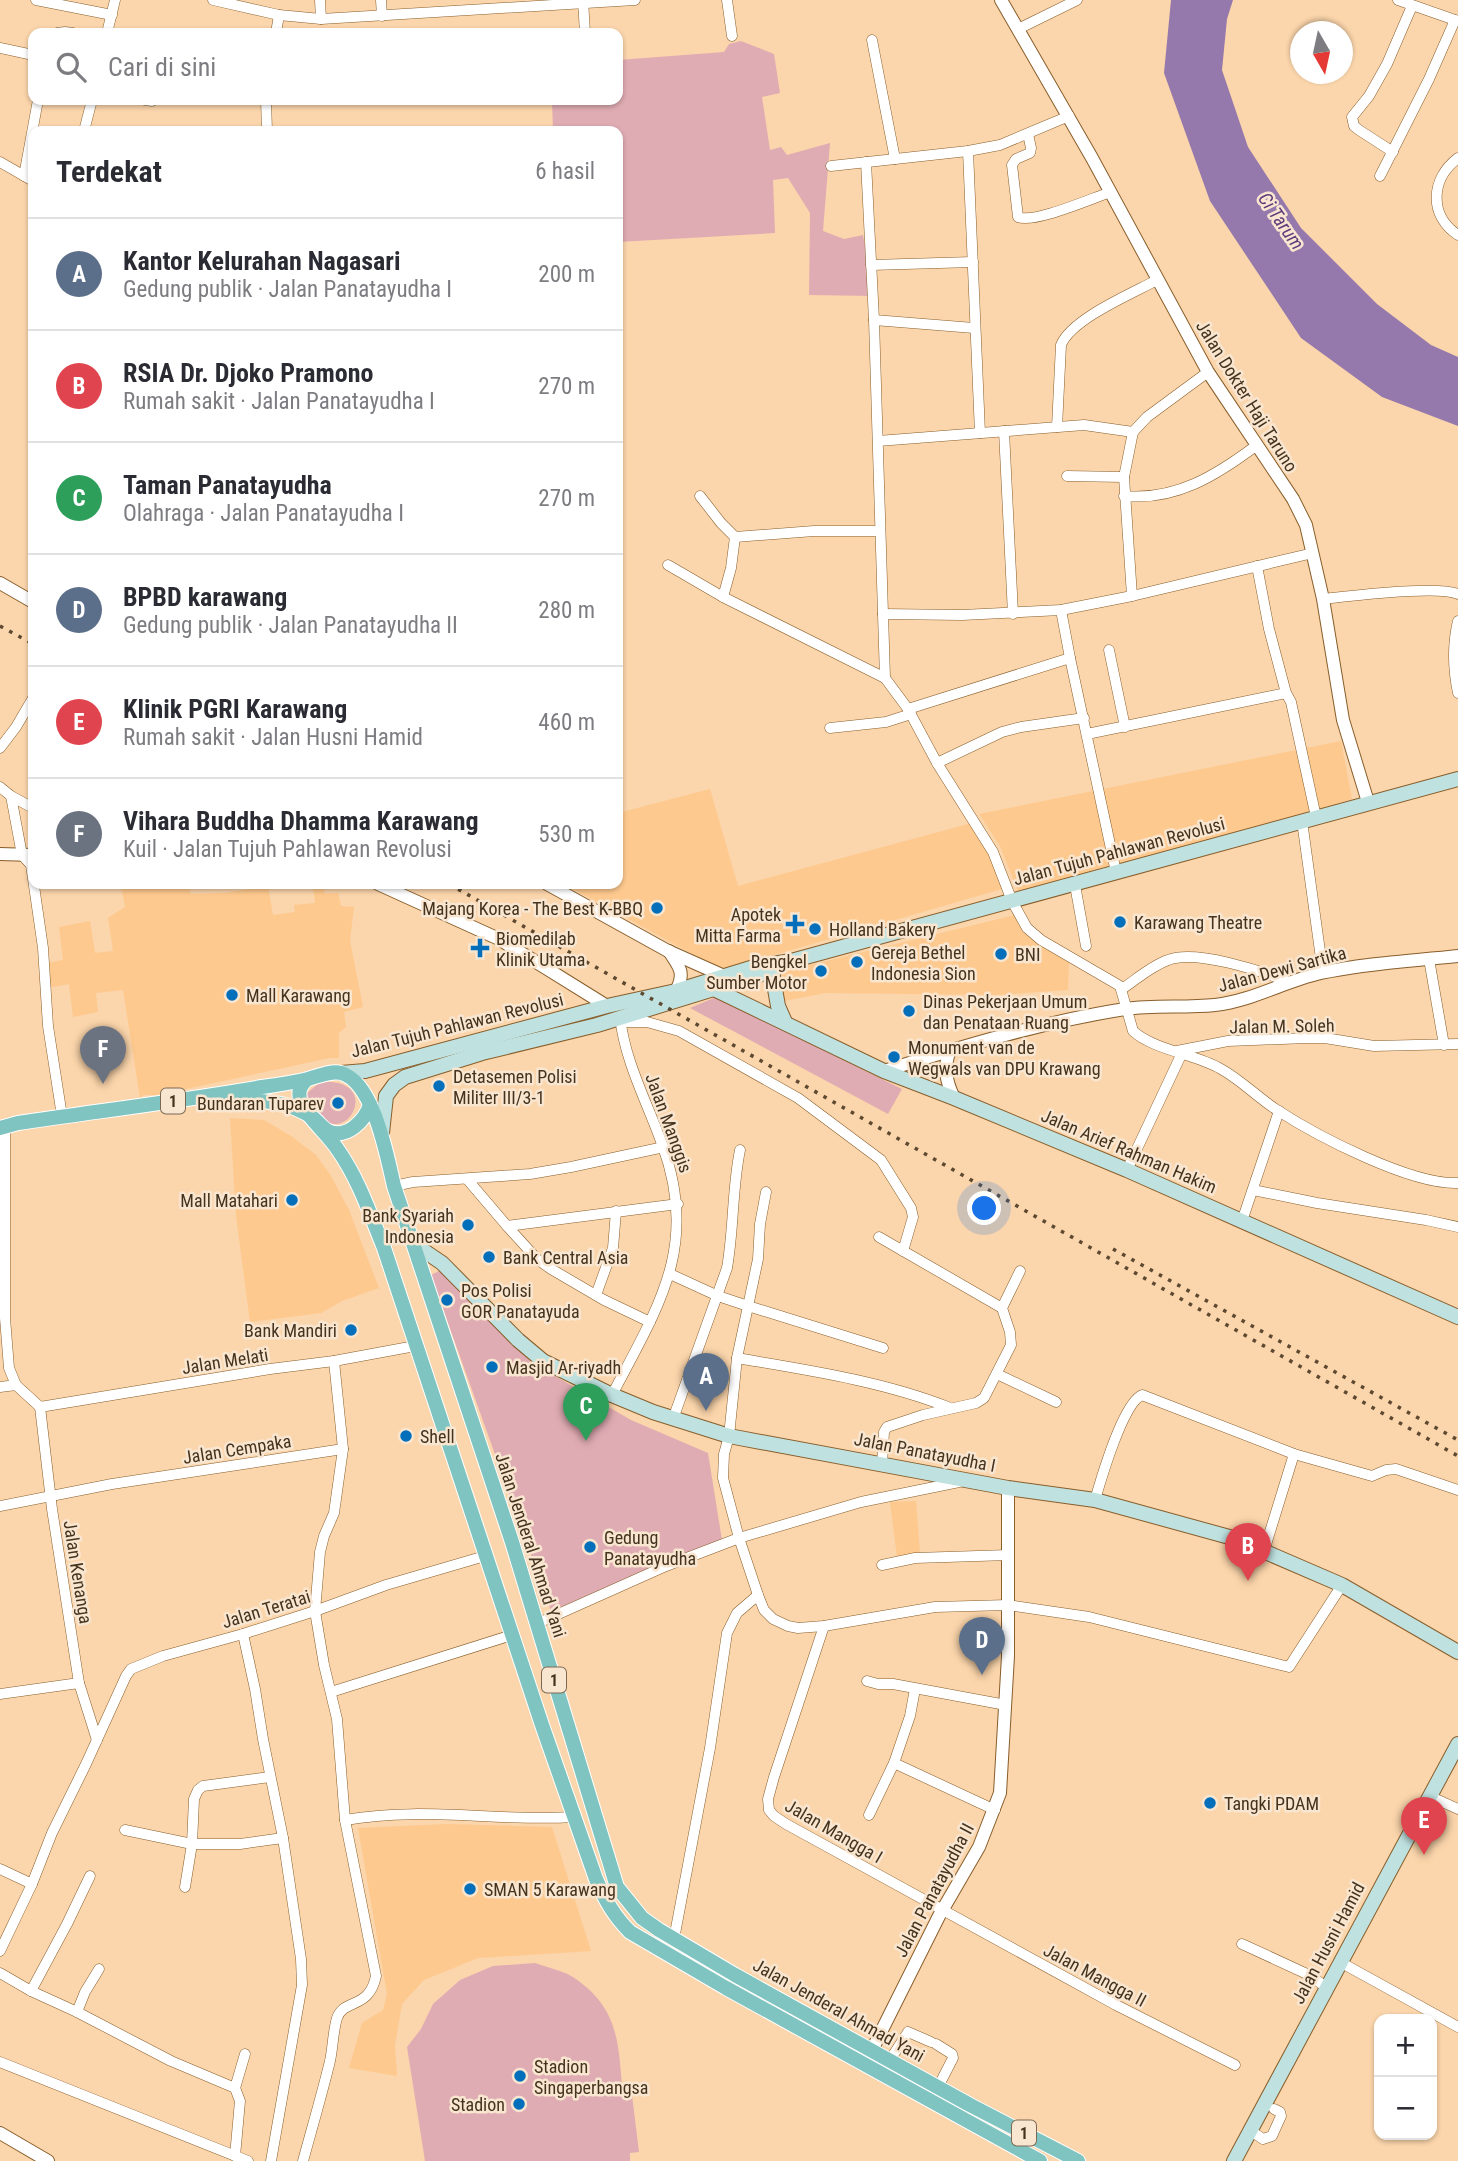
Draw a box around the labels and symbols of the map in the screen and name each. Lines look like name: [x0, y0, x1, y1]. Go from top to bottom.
north arrow: [1290, 21, 1353, 84]
water label: Ci Tarum: [1253, 188, 1309, 254]
street label: Jalan Dokter Haji Taruno: [1192, 316, 1302, 476]
street label: Jalan Tujuh Pahlawan Revolusi: [1011, 813, 1227, 889]
place label: Majang Korea - The Best K-BBQ: [422, 898, 643, 919]
marker: Majang Korea - The Best K-BBQ: [649, 900, 665, 916]
place label: Apotek Mitta Farma: [695, 904, 781, 946]
place label: Karawang Theatre: [1134, 912, 1262, 933]
marker: Karawang Theatre: [1112, 914, 1128, 930]
marker: Apotek Mitta Farma: [787, 916, 803, 932]
place label: Holland Bakery: [829, 919, 936, 940]
marker: Holland Bakery: [807, 921, 823, 937]
place label: Biomedilab Klinik Utama: [496, 928, 585, 970]
marker: Biomedilab Klinik Utama: [470, 938, 490, 958]
place label: Gereja Bethel Indonesia Sion: [871, 942, 976, 984]
street label: Jalan Dewi Sartika: [1216, 942, 1348, 996]
place label: BNI: [1015, 944, 1040, 965]
marker: BNI: [993, 946, 1009, 962]
place label: Bengkel Sumber Motor: [706, 951, 808, 993]
marker: Gereja Bethel Indonesia Sion: [849, 954, 865, 970]
marker: Bengkel Sumber Motor: [813, 963, 829, 979]
place label: Mall Karawang: [246, 985, 351, 1006]
marker: Mall Karawang: [224, 987, 240, 1003]
street label: Jalan Tujuh Pahlawan Revolusi: [349, 988, 565, 1062]
place label: Dinas Pekerjaan Umum dan Penataan Ruang: [923, 991, 1087, 1033]
marker: Dinas Pekerjaan Umum dan Penataan Ruang: [901, 1003, 917, 1019]
street label: Jalan M. Soleh: [1229, 1015, 1335, 1037]
pin: F: [80, 1026, 126, 1084]
place label: Monument van de Wegwals van DPU Krawang: [908, 1037, 1101, 1079]
marker: Monument van de Wegwals van DPU Krawang: [886, 1049, 902, 1065]
place label: Detasemen Polisi Militer III/3-1: [453, 1066, 577, 1108]
street label: Jalan Manggis: [641, 1071, 697, 1175]
marker: Detasemen Polisi Militer III/3-1: [431, 1078, 447, 1094]
road number: 1: [161, 1088, 185, 1114]
place label: Bundaran Tuparev: [197, 1093, 324, 1114]
marker: Bundaran Tuparev: [330, 1095, 346, 1111]
street label: Jalan Arief Rahman Hakim: [1038, 1104, 1220, 1198]
place label: Mall Matahari: [180, 1190, 278, 1211]
your location: [967, 1191, 1001, 1225]
marker: Mall Matahari: [284, 1192, 300, 1208]
place label: Bank Syariah Indonesia: [362, 1205, 454, 1247]
marker: Bank Syariah Indonesia: [460, 1217, 476, 1233]
place label: Bank Central Asia: [503, 1247, 628, 1268]
marker: Bank Central Asia: [481, 1249, 497, 1265]
place label: Pos Polisi GOR Panatayuda: [461, 1280, 580, 1322]
marker: Pos Polisi GOR Panatayuda: [439, 1292, 455, 1308]
place label: Bank Mandiri: [244, 1320, 337, 1341]
marker: Bank Mandiri: [343, 1322, 359, 1338]
street label: Jalan Melati: [180, 1344, 270, 1378]
pin: A: [683, 1353, 729, 1411]
place label: Masjid Ar-riyadh: [506, 1357, 621, 1378]
marker: Masjid Ar-riyadh: [484, 1359, 500, 1375]
pin: C: [563, 1383, 609, 1441]
place label: Shell: [420, 1426, 455, 1447]
marker: Shell: [398, 1428, 414, 1444]
street label: Jalan Panatayudha I: [852, 1428, 998, 1476]
street label: Jalan Cempaka: [181, 1430, 293, 1468]
street label: Jalan Jenderal Ahmad Yani: [491, 1450, 571, 1640]
street label: Jalan Kenanga: [59, 1519, 97, 1625]
pin: B: [1225, 1523, 1271, 1581]
place label: Gedung Panatayudha: [604, 1527, 696, 1569]
marker: Gedung Panatayudha: [582, 1539, 598, 1555]
street label: Jalan Teratai: [219, 1586, 313, 1632]
pin: D: [959, 1617, 1005, 1675]
road number: 1: [542, 1668, 566, 1692]
place label: Tangki PDAM: [1224, 1793, 1319, 1814]
street label: Jalan Mangga I: [782, 1795, 886, 1867]
marker: Tangki PDAM: [1202, 1795, 1218, 1811]
pin: E: [1401, 1797, 1447, 1855]
street label: Jalan Panatayudha II: [890, 1820, 978, 1960]
place label: SMAN 5 Karawang: [484, 1879, 616, 1900]
street label: Jalan Husni Hamid: [1287, 1879, 1369, 2007]
marker: SMAN 5 Karawang: [462, 1881, 478, 1897]
street label: Jalan Mangga II: [1040, 1939, 1150, 2011]
street label: Jalan Jenderal Ahmad Yani: [750, 1954, 928, 2066]
place label: Stadion Singaperbangsa: [534, 2056, 648, 2098]
marker: Stadion Singaperbangsa: [512, 2068, 528, 2084]
place label: Stadion: [451, 2094, 505, 2115]
marker: Stadion: [511, 2096, 527, 2112]
road number: 1: [1012, 2120, 1036, 2146]

